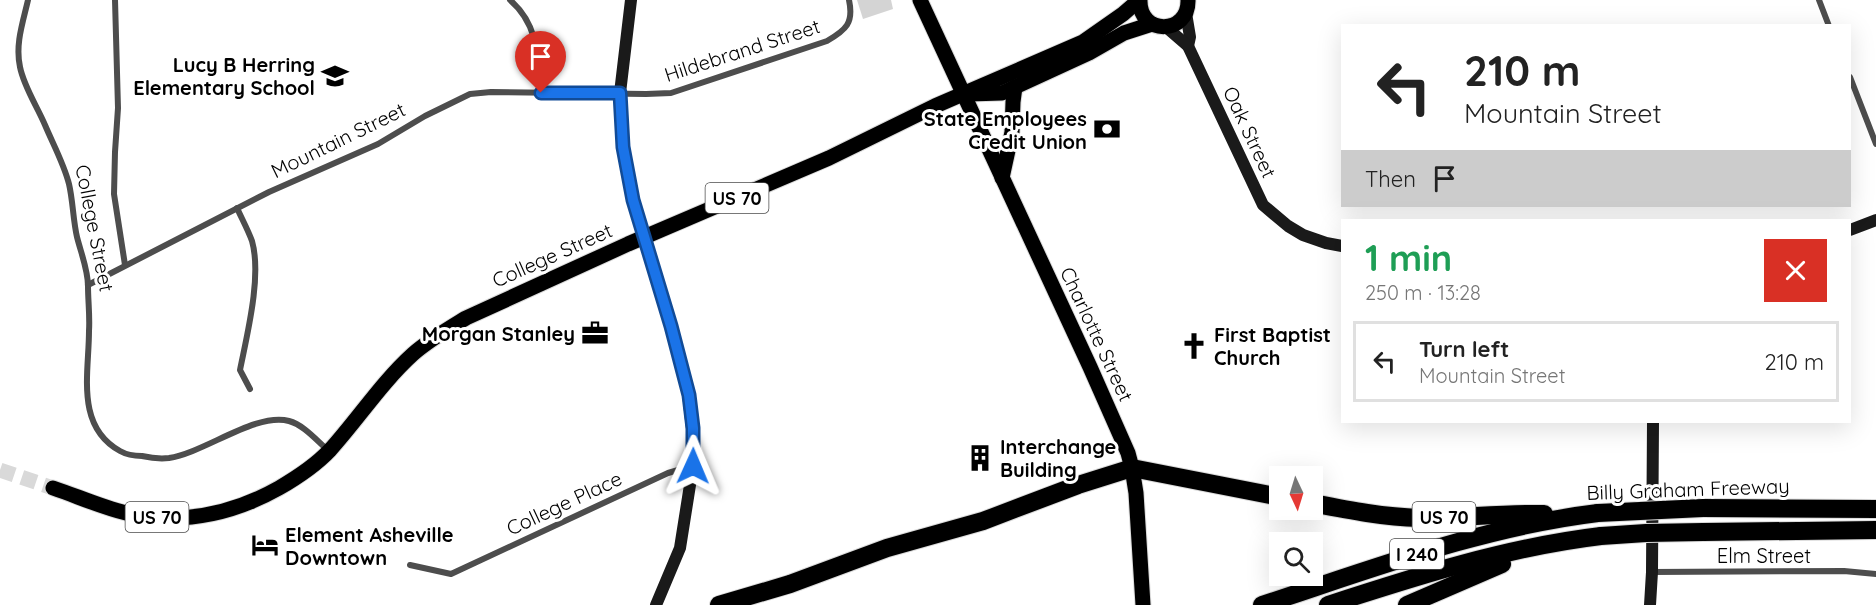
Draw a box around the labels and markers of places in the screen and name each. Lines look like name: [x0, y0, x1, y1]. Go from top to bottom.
pin: [515, 31, 566, 93]
place label: Lucy B Herring Elementary School: [133, 52, 315, 100]
school or university icon: Lucy B Herring Elementary School: [320, 61, 350, 91]
place label: State Employees Credit Union: [924, 106, 1087, 154]
bank icon: State Employees Credit Union: [1092, 114, 1122, 144]
office icon: Morgan Stanley: [580, 318, 610, 348]
place label: Morgan Stanley: [422, 321, 575, 346]
place label: First Baptist Church: [1214, 322, 1331, 370]
church icon: First Baptist Church: [1179, 331, 1209, 361]
place label: Interchange Building: [1000, 434, 1116, 482]
building icon: Interchange Building: [965, 443, 995, 473]
place label: Element Asheville Downtown: [285, 522, 454, 570]
hotel icon: Element Asheville Downtown: [250, 530, 280, 560]

